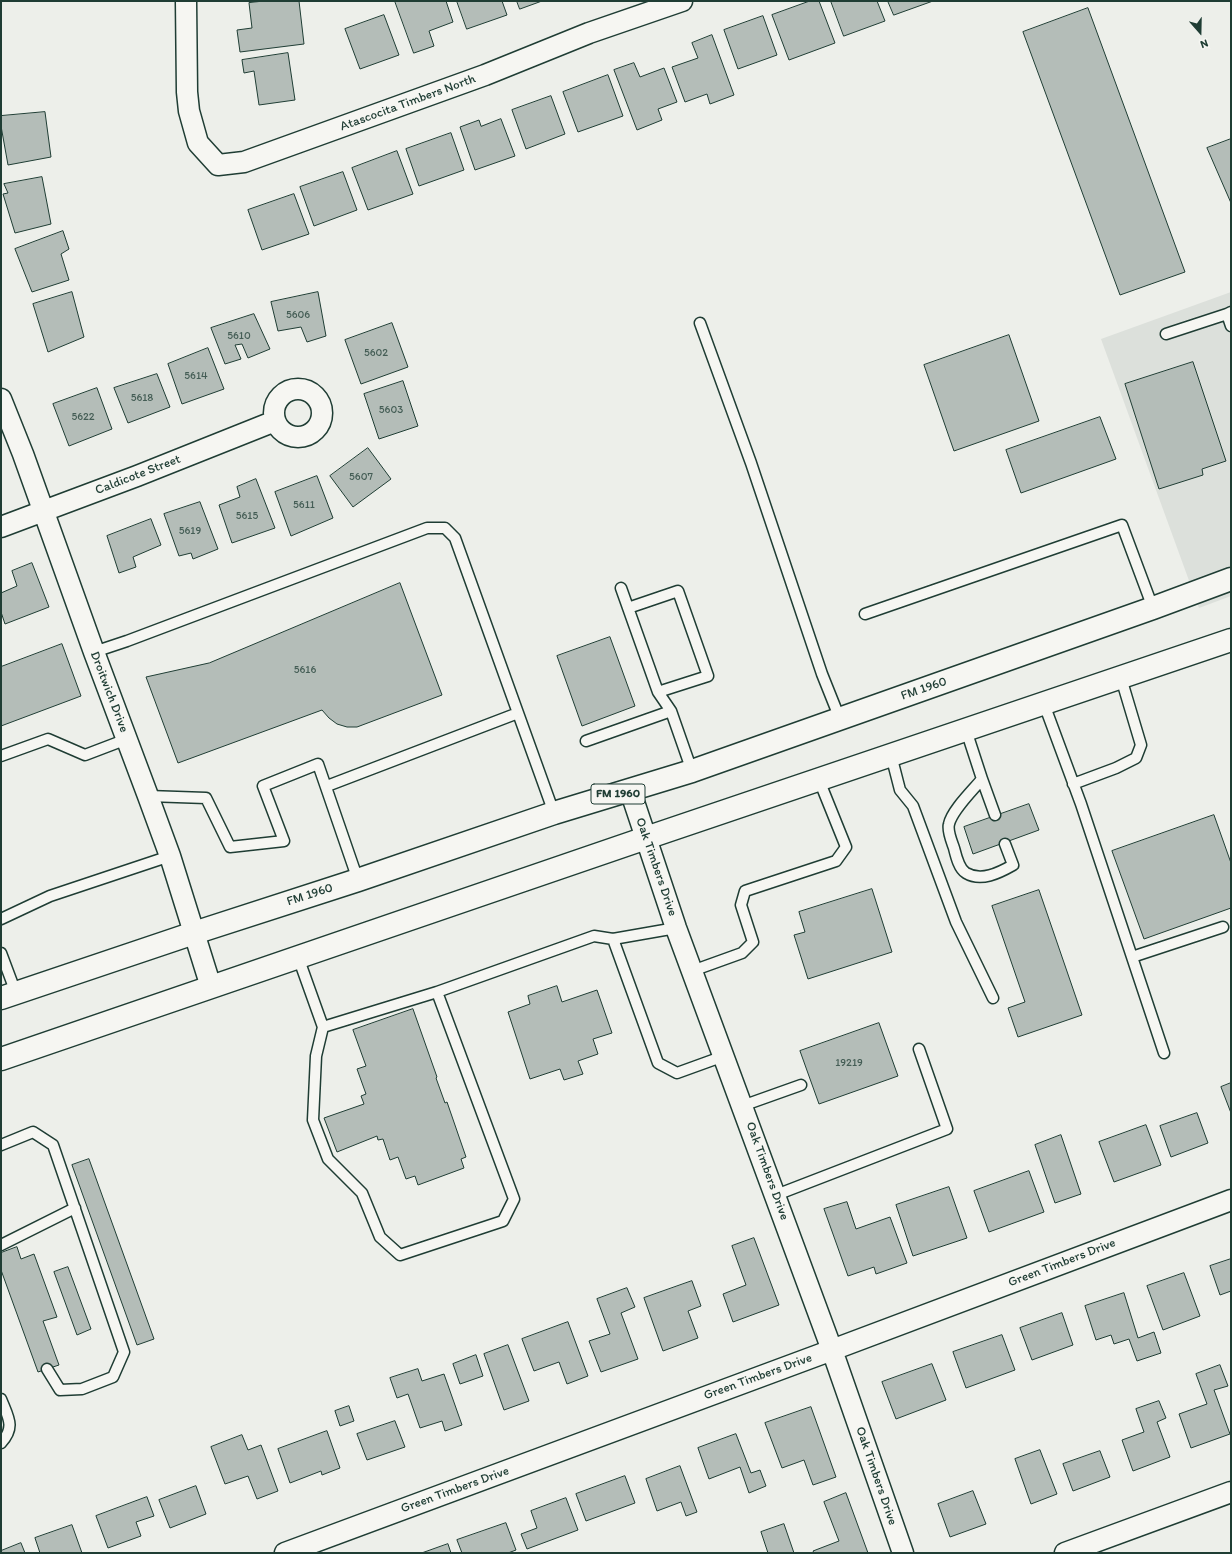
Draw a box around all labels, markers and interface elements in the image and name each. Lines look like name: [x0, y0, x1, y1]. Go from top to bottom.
north arrow: [1180, 12, 1220, 52]
text: N: [1199, 36, 1210, 51]
street label: Atascocita Timbers North: [338, 71, 478, 135]
house number: 5606: [286, 308, 310, 322]
house number: 5610: [227, 329, 251, 343]
house number: 5602: [364, 346, 388, 360]
house number: 5614: [184, 369, 208, 383]
house number: 5618: [131, 391, 153, 405]
house number: 5603: [379, 403, 403, 417]
house number: 5622: [71, 410, 95, 424]
street label: Caldicote Street: [93, 452, 183, 498]
house number: 5607: [349, 470, 373, 484]
house number: 5611: [293, 498, 315, 512]
house number: 5615: [236, 509, 258, 523]
house number: 5619: [179, 524, 201, 538]
street label: Droitwich Drive: [86, 649, 132, 735]
house number: 5616: [294, 663, 316, 677]
street label: FM 1960: [899, 674, 949, 704]
road number: FM 1960: [591, 784, 645, 804]
street label: Oak Timbers Drive: [632, 816, 680, 918]
street label: FM 1960: [285, 880, 335, 910]
house number: 19219: [835, 1056, 863, 1070]
street label: Oak Timbers Drive: [742, 1120, 792, 1222]
street label: Green Timbers Drive: [1006, 1235, 1118, 1291]
street label: Green Timbers Drive: [702, 1350, 814, 1404]
street label: Oak Timbers Drive: [852, 1425, 900, 1527]
street label: Green Timbers Drive: [399, 1463, 511, 1517]

